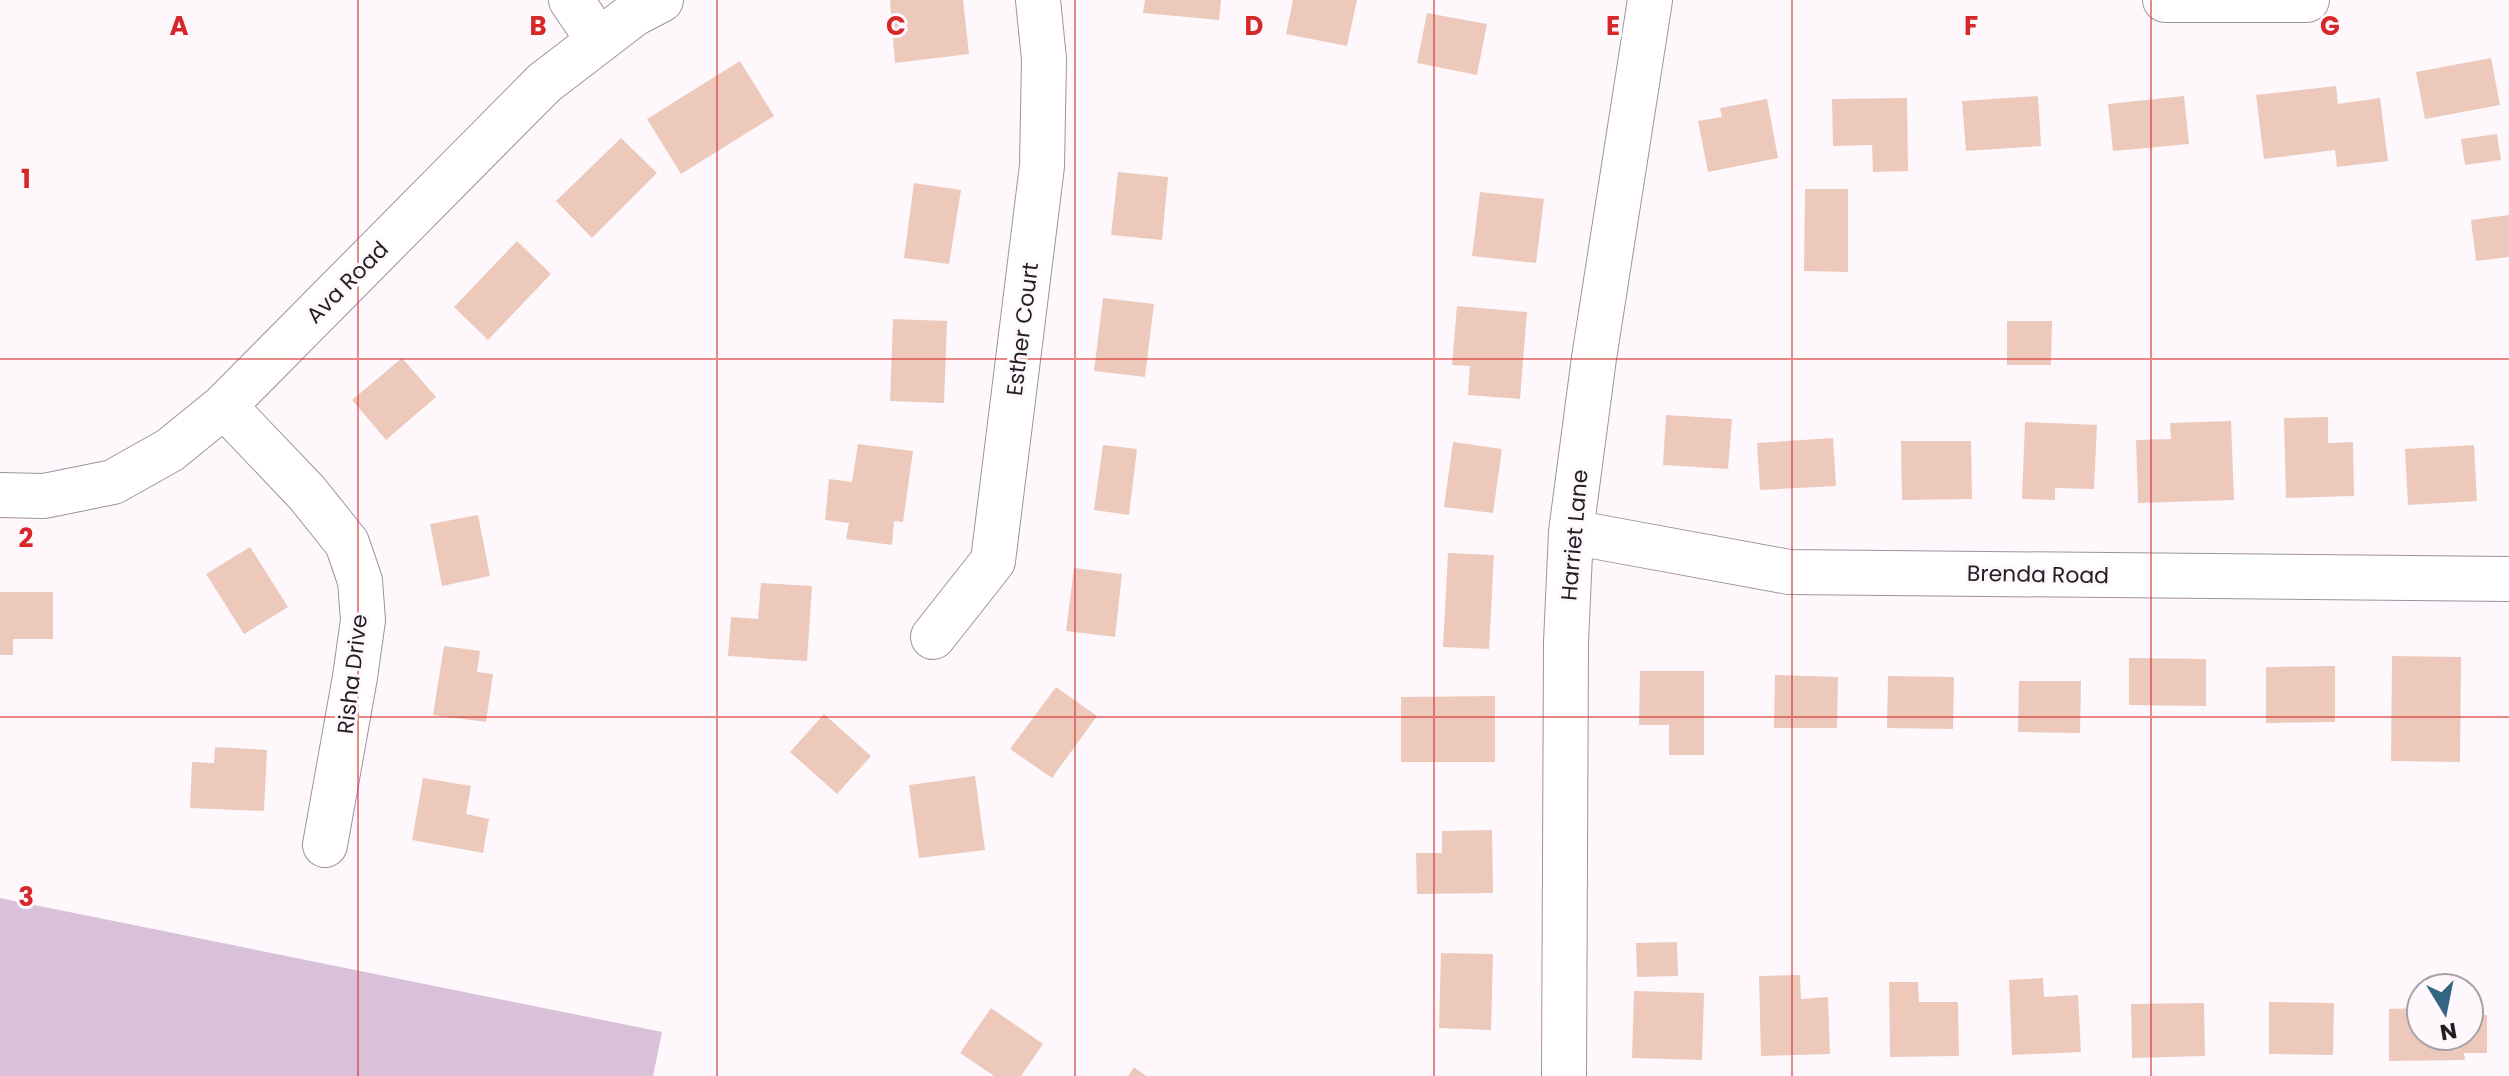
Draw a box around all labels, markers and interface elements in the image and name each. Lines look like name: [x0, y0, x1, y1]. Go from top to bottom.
text: A: [169, 8, 189, 44]
text: B: [529, 8, 547, 44]
text: C: [886, 8, 906, 44]
text: D: [1245, 8, 1264, 44]
text: E: [1606, 8, 1620, 44]
text: F: [1964, 8, 1978, 44]
text: G: [2320, 8, 2340, 44]
text: 1: [21, 161, 31, 197]
street label: Ava Road: [299, 234, 395, 330]
street label: Esther Court: [999, 261, 1046, 397]
street label: Harriet Lane: [1553, 468, 1596, 602]
text: 2: [19, 520, 34, 556]
street label: Brenda Road: [1967, 558, 2109, 591]
street label: Risha Drive: [330, 612, 375, 736]
text: 3: [18, 879, 34, 915]
north arrow: [2405, 972, 2485, 1052]
text: N: [2438, 1015, 2459, 1048]

